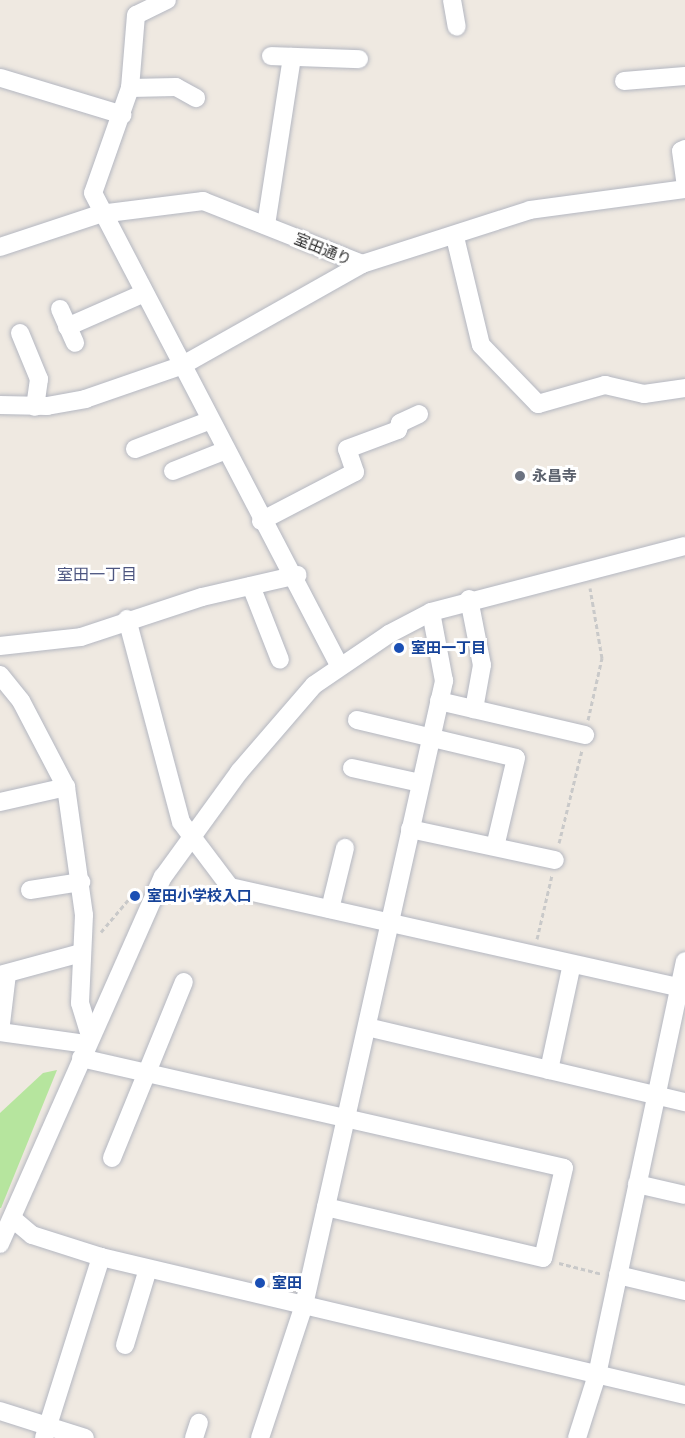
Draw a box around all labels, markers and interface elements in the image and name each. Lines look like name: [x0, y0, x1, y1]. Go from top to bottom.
street label: 室田通り: [292, 229, 354, 269]
place label: 永昌寺: [532, 467, 577, 485]
marker: 永昌寺: [513, 469, 527, 483]
district label: 室田一丁目: [57, 564, 137, 584]
place label: 室田一丁目: [411, 639, 486, 657]
marker: 室田一丁目: [392, 641, 406, 655]
place label: 室田小学校入口: [147, 887, 252, 905]
marker: 室田小学校入口: [128, 889, 142, 903]
place label: 室田: [272, 1274, 302, 1292]
marker: 室田: [253, 1276, 267, 1290]

